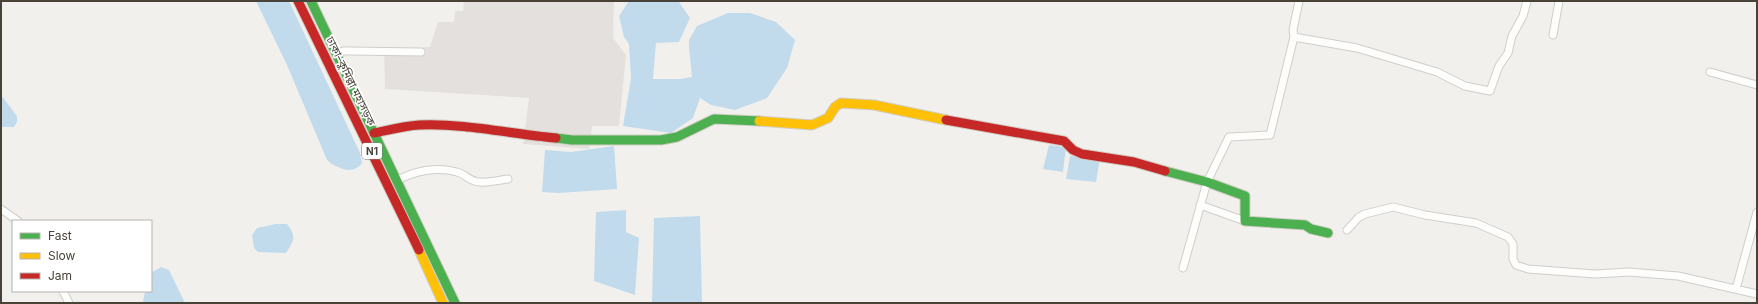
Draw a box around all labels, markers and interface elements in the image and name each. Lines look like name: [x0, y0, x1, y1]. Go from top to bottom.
street label: ঢাকা–কুমিল্লা মহাসড়ক: [323, 33, 379, 128]
road number: N1: [362, 143, 382, 159]
legend: [12, 220, 152, 292]
text: Fast: [48, 228, 72, 243]
text: Slow: [48, 248, 76, 263]
text: Jam: [48, 268, 72, 283]

